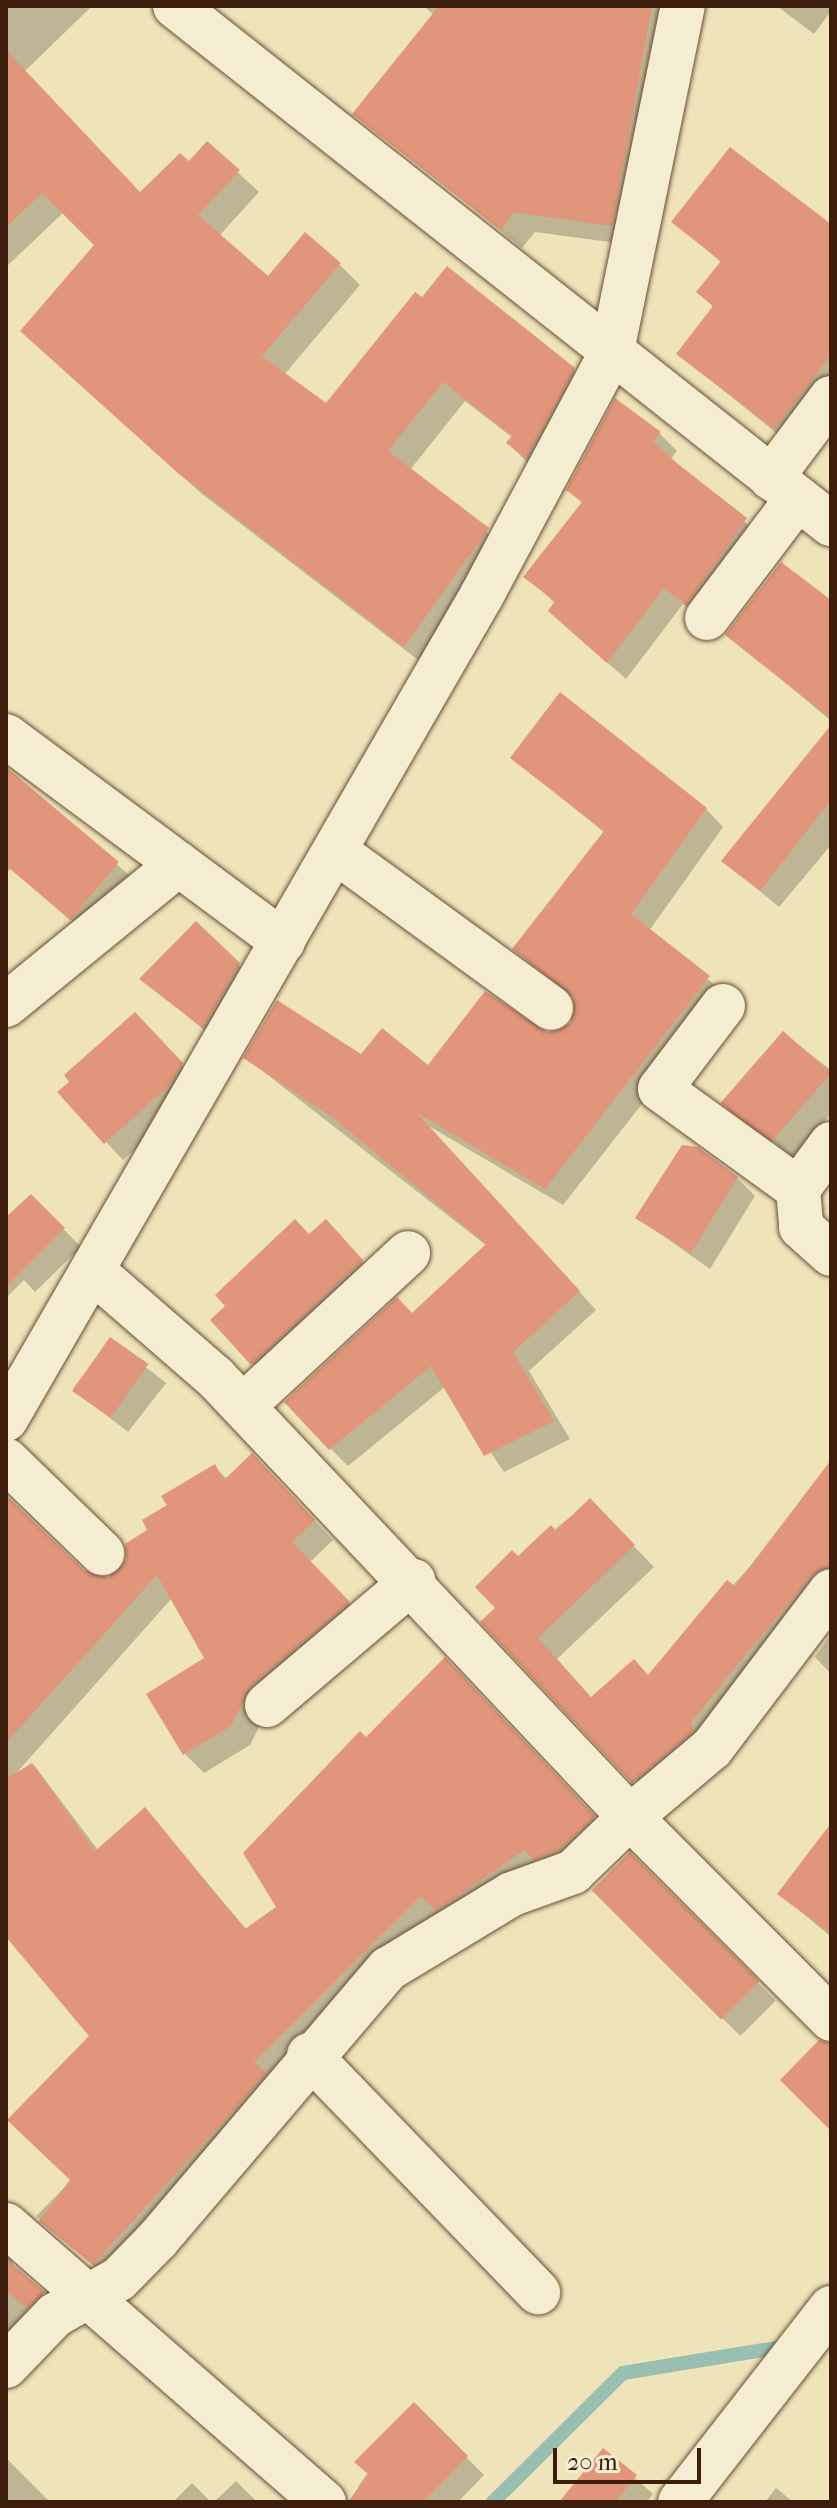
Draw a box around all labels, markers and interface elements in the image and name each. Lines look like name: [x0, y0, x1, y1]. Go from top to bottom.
scale bar: [557, 2432, 705, 2482]
text: 20 m: [567, 2448, 618, 2476]

